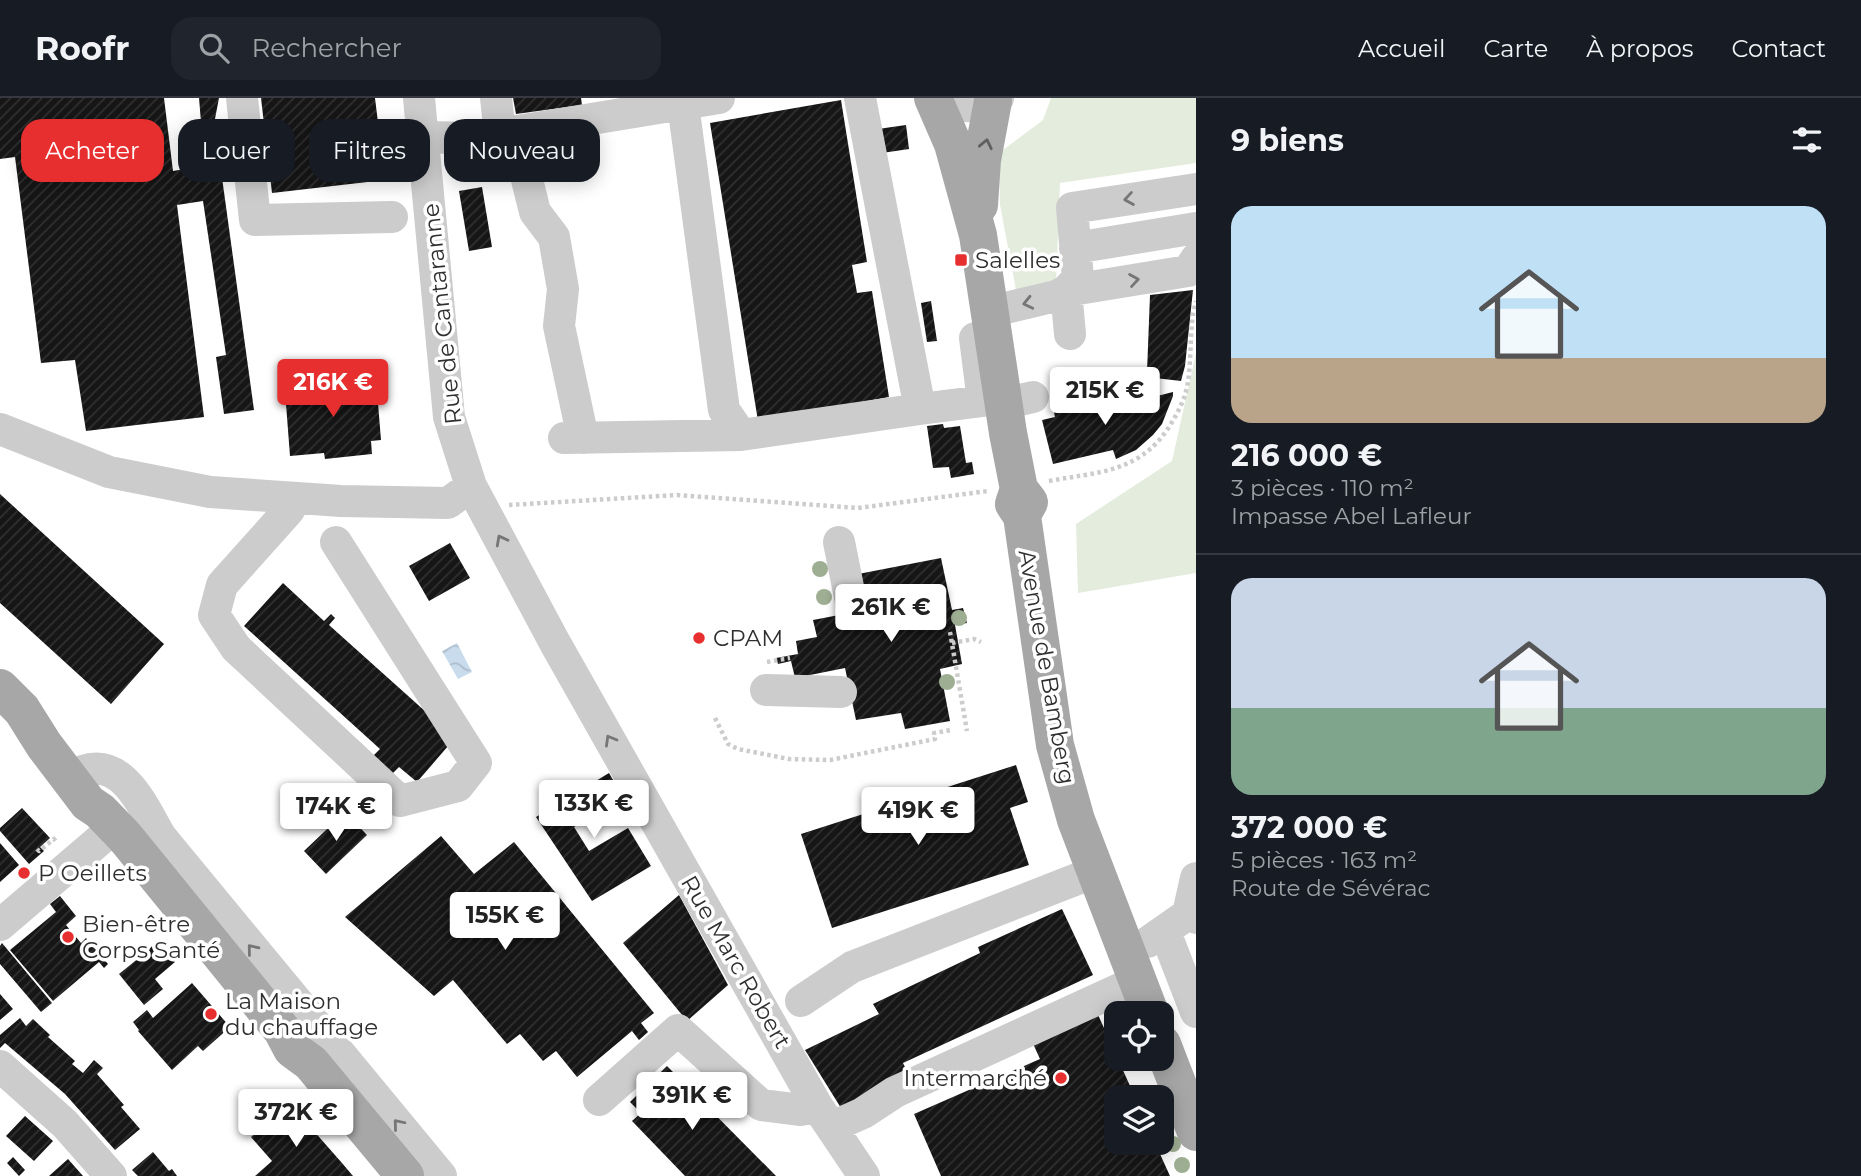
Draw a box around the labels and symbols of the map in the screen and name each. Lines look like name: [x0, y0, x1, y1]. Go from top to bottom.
one-way arrow: [977, 138, 992, 150]
one-way arrow: [1123, 192, 1134, 207]
street label: Rue de Cantaranne: [416, 202, 468, 426]
place label: Salelles: [975, 246, 1060, 274]
marker: Salelles: [953, 252, 969, 268]
one-way arrow: [1128, 273, 1139, 288]
one-way arrow: [1022, 294, 1034, 309]
pin: 216K €: [276, 360, 390, 419]
pin: 215K €: [1048, 368, 1162, 427]
one-way arrow: [496, 535, 510, 547]
street label: Avenue de Bamberg: [1013, 547, 1081, 787]
pin: 261K €: [834, 584, 948, 644]
place label: CPAM: [713, 624, 783, 652]
marker: CPAM: [691, 630, 707, 646]
one-way arrow: [605, 734, 618, 747]
pin: 133K €: [537, 780, 651, 840]
pin: 174K €: [279, 784, 393, 843]
pin: 419K €: [861, 788, 975, 847]
place label: P Oeillets: [38, 859, 147, 887]
marker: P Oeillets: [16, 865, 32, 881]
street label: Rue Marc Robert: [675, 871, 797, 1053]
pin: 155K €: [448, 892, 562, 952]
place label: Bien-être Corps Santé: [82, 910, 220, 964]
marker: Bien-être Corps Santé: [60, 929, 76, 945]
one-way arrow: [248, 944, 260, 957]
place label: La Maison du chauffage: [225, 987, 378, 1041]
marker: La Maison du chauffage: [203, 1006, 219, 1022]
place label: Intermarché: [904, 1064, 1047, 1092]
marker: Intermarché: [1053, 1070, 1069, 1086]
pin: 391K €: [635, 1072, 749, 1132]
pin: 372K €: [239, 1090, 353, 1149]
one-way arrow: [393, 1119, 406, 1131]

